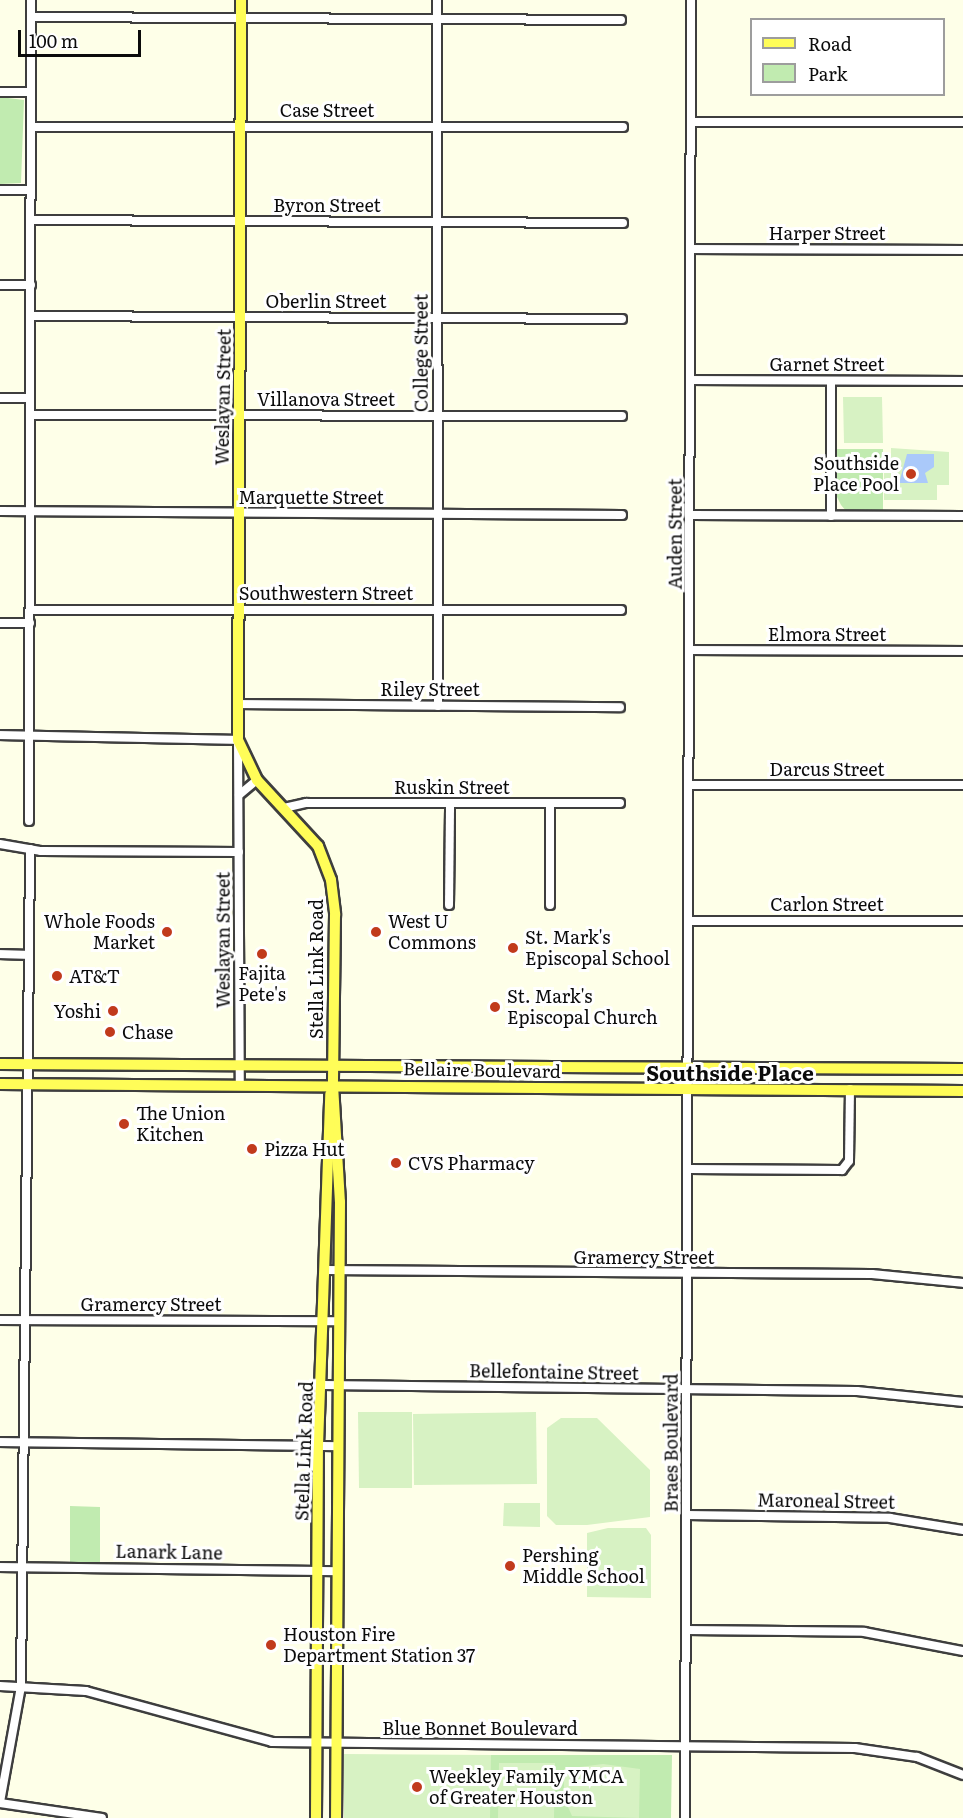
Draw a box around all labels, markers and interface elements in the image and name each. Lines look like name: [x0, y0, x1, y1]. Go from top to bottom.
scale bar: [21, 18, 144, 56]
legend: [750, 18, 945, 96]
text: 100 m: [29, 27, 78, 54]
text: Road: [808, 30, 852, 57]
text: Park: [808, 60, 847, 87]
street label: Case Street: [280, 99, 374, 121]
street label: Byron Street: [273, 194, 381, 216]
street label: Harper Street: [768, 222, 886, 244]
street label: Oberlin Street: [266, 290, 386, 312]
street label: College Street: [410, 294, 432, 412]
street label: Weslayan Street: [211, 329, 235, 465]
street label: Garnet Street: [770, 353, 884, 375]
street label: Villanova Street: [257, 388, 395, 410]
place label: Southside Place Pool: [813, 453, 899, 496]
marker: Southside Place Pool: [904, 467, 918, 481]
street label: Auden Street: [664, 479, 686, 589]
street label: Marquette Street: [238, 486, 384, 508]
street label: Southwestern Street: [239, 582, 413, 604]
street label: Elmora Street: [768, 623, 886, 645]
street label: Riley Street: [380, 678, 480, 700]
street label: Darcus Street: [769, 758, 885, 780]
street label: Ruskin Street: [394, 776, 510, 798]
street label: Weslayan Street: [212, 872, 234, 1008]
street label: Carlon Street: [770, 893, 884, 915]
street label: Stella Link Road: [305, 899, 327, 1039]
place label: Whole Foods Market: [44, 911, 155, 954]
place label: West U Commons: [388, 911, 476, 954]
marker: Whole Foods Market: [160, 925, 174, 939]
marker: West U Commons: [369, 925, 383, 939]
place label: St. Mark's Episcopal School: [525, 927, 670, 970]
marker: St. Mark's Episcopal School: [506, 941, 520, 955]
marker: Fajita Pete's: [255, 947, 269, 961]
place label: Fajita Pete's: [238, 963, 286, 1006]
place label: AT&T: [69, 965, 120, 987]
marker: AT&T: [50, 969, 64, 983]
place label: St. Mark's Episcopal Church: [507, 986, 658, 1028]
place label: Yoshi: [53, 1000, 101, 1022]
marker: St. Mark's Episcopal Church: [488, 1000, 502, 1014]
marker: Yoshi: [106, 1004, 120, 1018]
place label: Chase: [122, 1021, 173, 1043]
marker: Chase: [103, 1025, 117, 1039]
street label: Bellaire Boulevard: [403, 1058, 561, 1082]
district label: Southside Place: [646, 1059, 814, 1085]
place label: The Union Kitchen: [136, 1103, 225, 1146]
marker: The Union Kitchen: [117, 1117, 131, 1131]
place label: Pizza Hut: [264, 1138, 345, 1160]
marker: Pizza Hut: [245, 1142, 259, 1156]
place label: CVS Pharmacy: [408, 1152, 535, 1174]
marker: CVS Pharmacy: [389, 1156, 403, 1170]
street label: Gramercy Street: [574, 1246, 714, 1268]
street label: Gramercy Street: [81, 1293, 221, 1315]
street label: Bellefontaine Street: [469, 1360, 639, 1384]
street label: Braes Boulevard: [660, 1374, 682, 1512]
street label: Stella Link Road: [291, 1381, 317, 1521]
street label: Maroneal Street: [757, 1489, 895, 1513]
street label: Lanark Lane: [115, 1540, 223, 1564]
place label: Pershing Middle School: [522, 1545, 645, 1588]
marker: Pershing Middle School: [503, 1559, 517, 1573]
place label: Houston Fire Department Station 37: [283, 1624, 475, 1666]
marker: Houston Fire Department Station 37: [264, 1638, 278, 1652]
street label: Blue Bonnet Boulevard: [382, 1717, 578, 1739]
place label: Weekley Family YMCA of Greater Houston: [429, 1766, 624, 1808]
marker: Weekley Family YMCA of Greater Houston: [410, 1780, 424, 1794]

